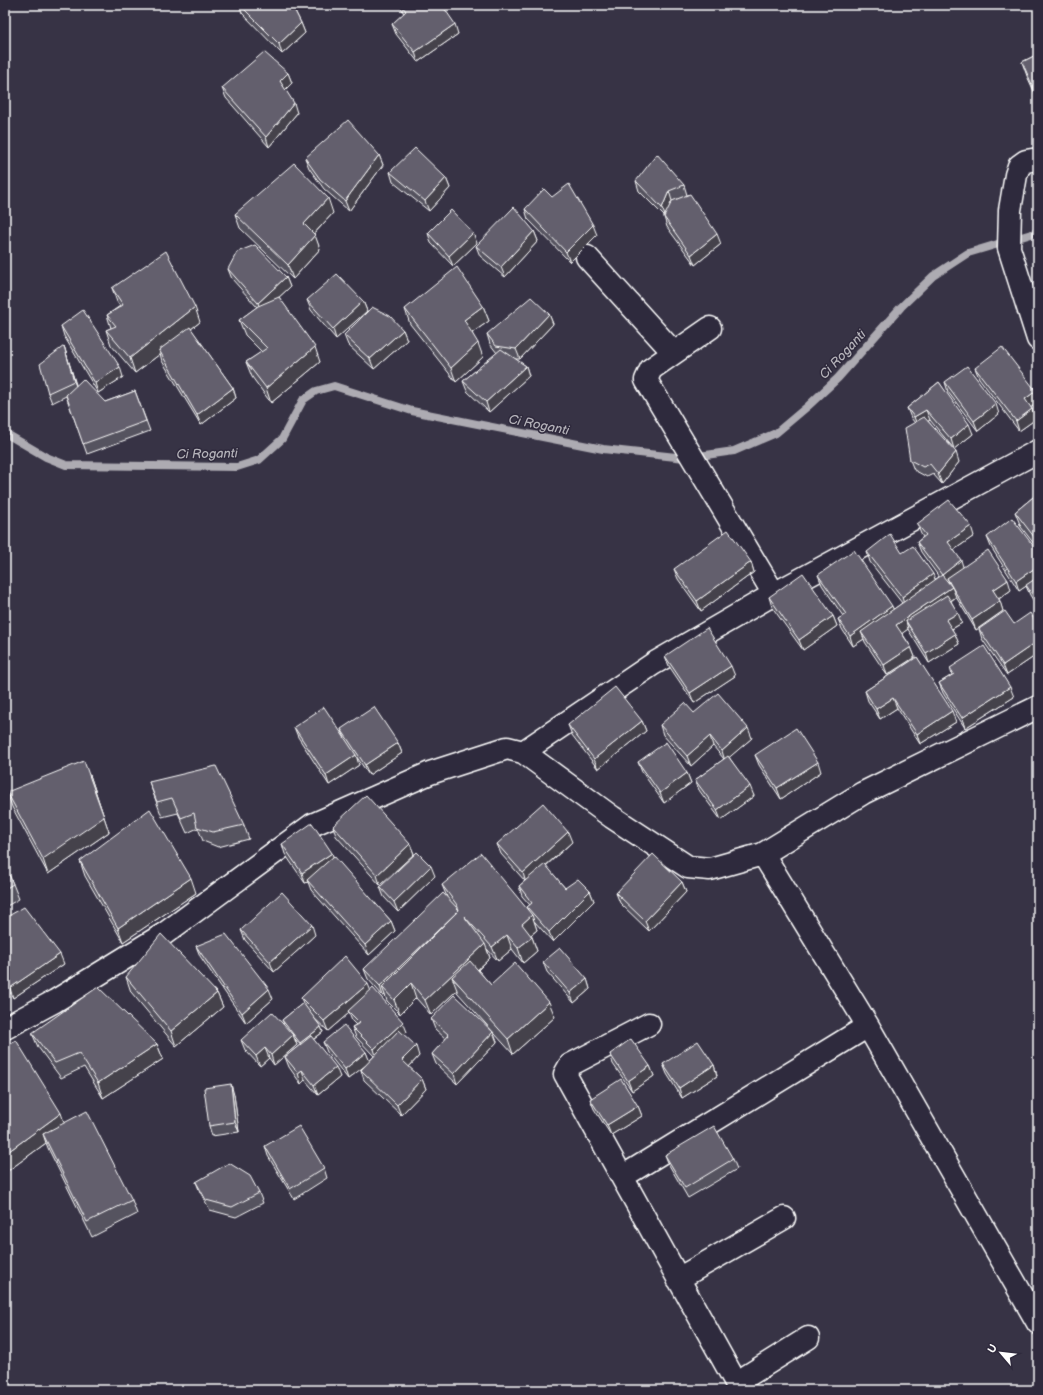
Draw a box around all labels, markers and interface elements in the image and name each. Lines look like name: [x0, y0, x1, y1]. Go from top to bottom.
water label: Ci Roganti: [816, 326, 870, 383]
water label: Ci Roganti: [507, 411, 572, 439]
water label: Ci Roganti: [176, 445, 239, 463]
north arrow: [981, 1333, 1021, 1373]
text: U: [985, 1342, 1000, 1355]

